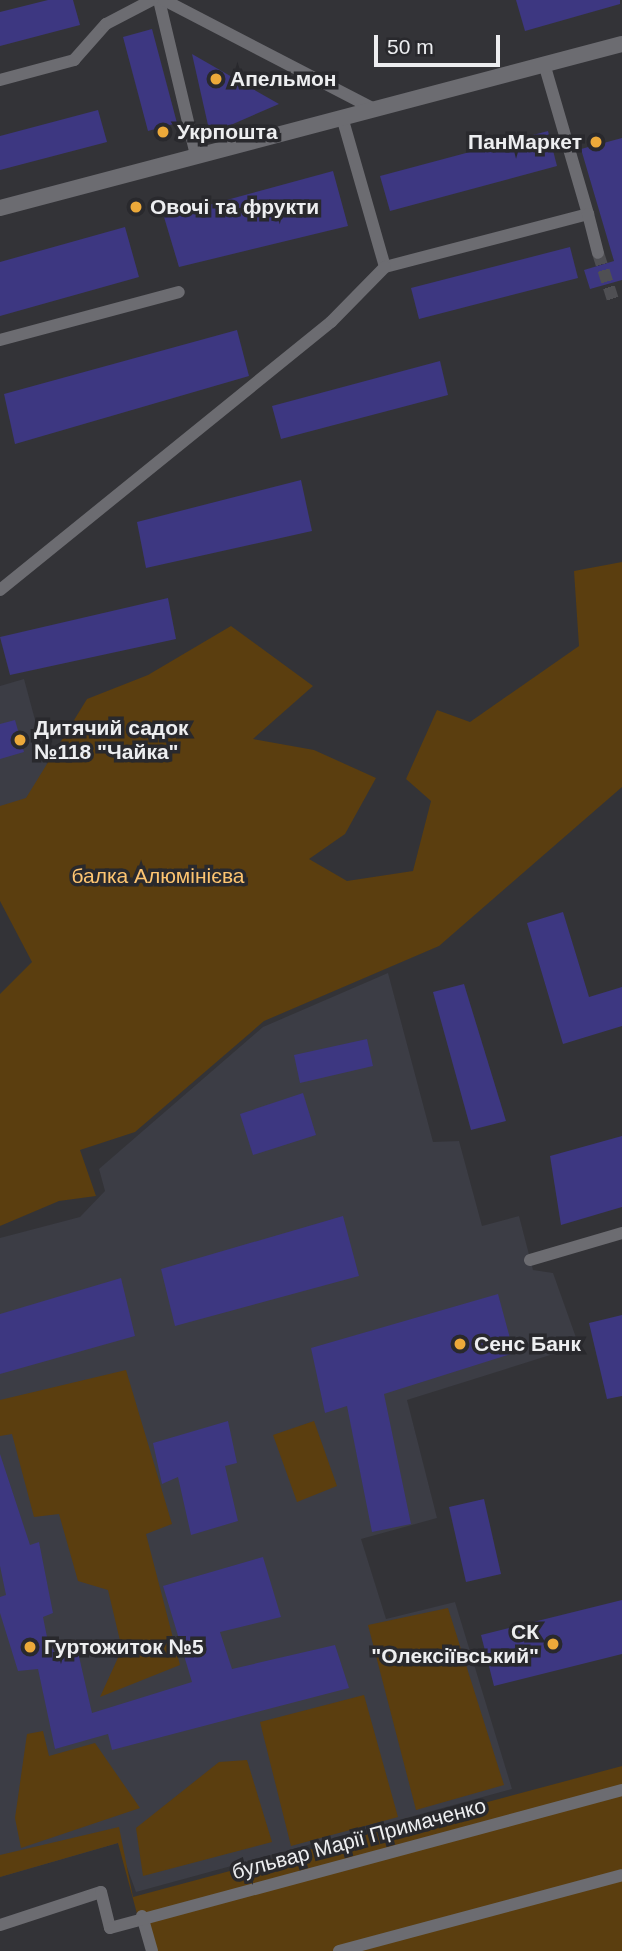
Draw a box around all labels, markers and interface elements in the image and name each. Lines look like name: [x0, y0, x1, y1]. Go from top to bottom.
scale bar: [377, 21, 503, 65]
text: 50 m: [387, 35, 434, 58]
place label: Апельмон: [230, 66, 337, 92]
marker: Апельмон: [208, 71, 224, 87]
place label: Укрпошта: [177, 119, 278, 145]
marker: Укрпошта: [155, 124, 171, 140]
place label: ПанМаркет: [468, 129, 582, 155]
marker: ПанМаркет: [588, 134, 604, 150]
place label: Овочі та фрукти: [150, 194, 319, 220]
marker: Овочі та фрукти: [128, 199, 144, 215]
place label: Дитячий садок №118 "Чайка": [34, 715, 189, 765]
marker: Дитячий садок №118 "Чайка": [12, 732, 28, 748]
park label: балка Алюмінієва: [71, 863, 245, 889]
place label: Сенс Банк: [474, 1331, 581, 1357]
marker: Сенс Банк: [452, 1336, 468, 1352]
place label: СК "Олексіївський": [371, 1619, 539, 1669]
place label: Гуртожиток №5: [44, 1634, 204, 1660]
marker: СК "Олексіївський": [545, 1636, 561, 1652]
marker: Гуртожиток №5: [22, 1639, 38, 1655]
street label: бульвар Марії Примаченко: [229, 1793, 489, 1885]

